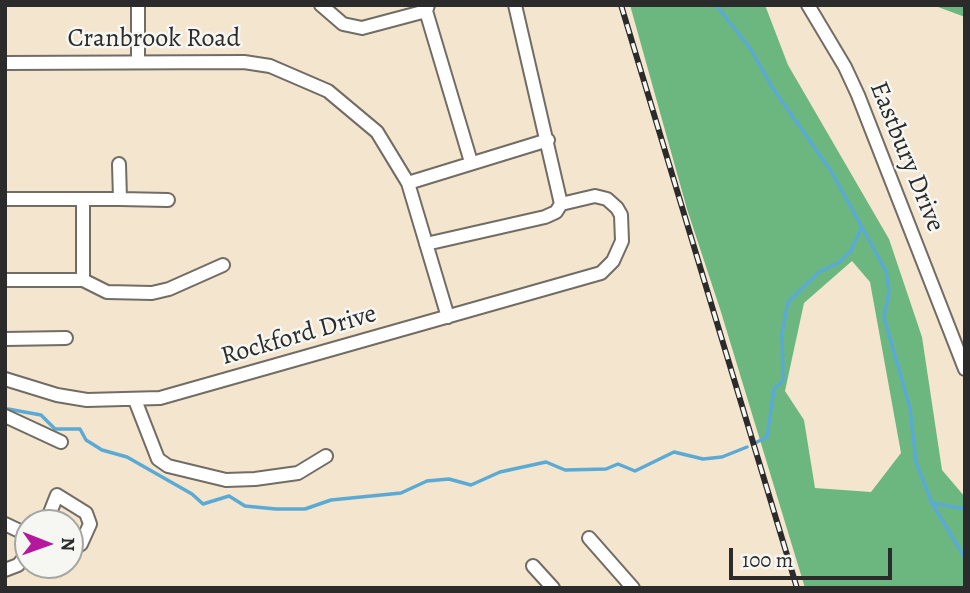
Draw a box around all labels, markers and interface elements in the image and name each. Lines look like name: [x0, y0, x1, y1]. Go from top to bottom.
street label: Cranbrook Road: [68, 24, 240, 56]
street label: Eastbury Drive: [862, 78, 950, 236]
street label: Rockford Drive: [218, 299, 380, 373]
north arrow: [14, 509, 84, 579]
scale bar: [732, 534, 895, 578]
text: N: [55, 537, 81, 551]
text: 100 m: [742, 546, 793, 574]

